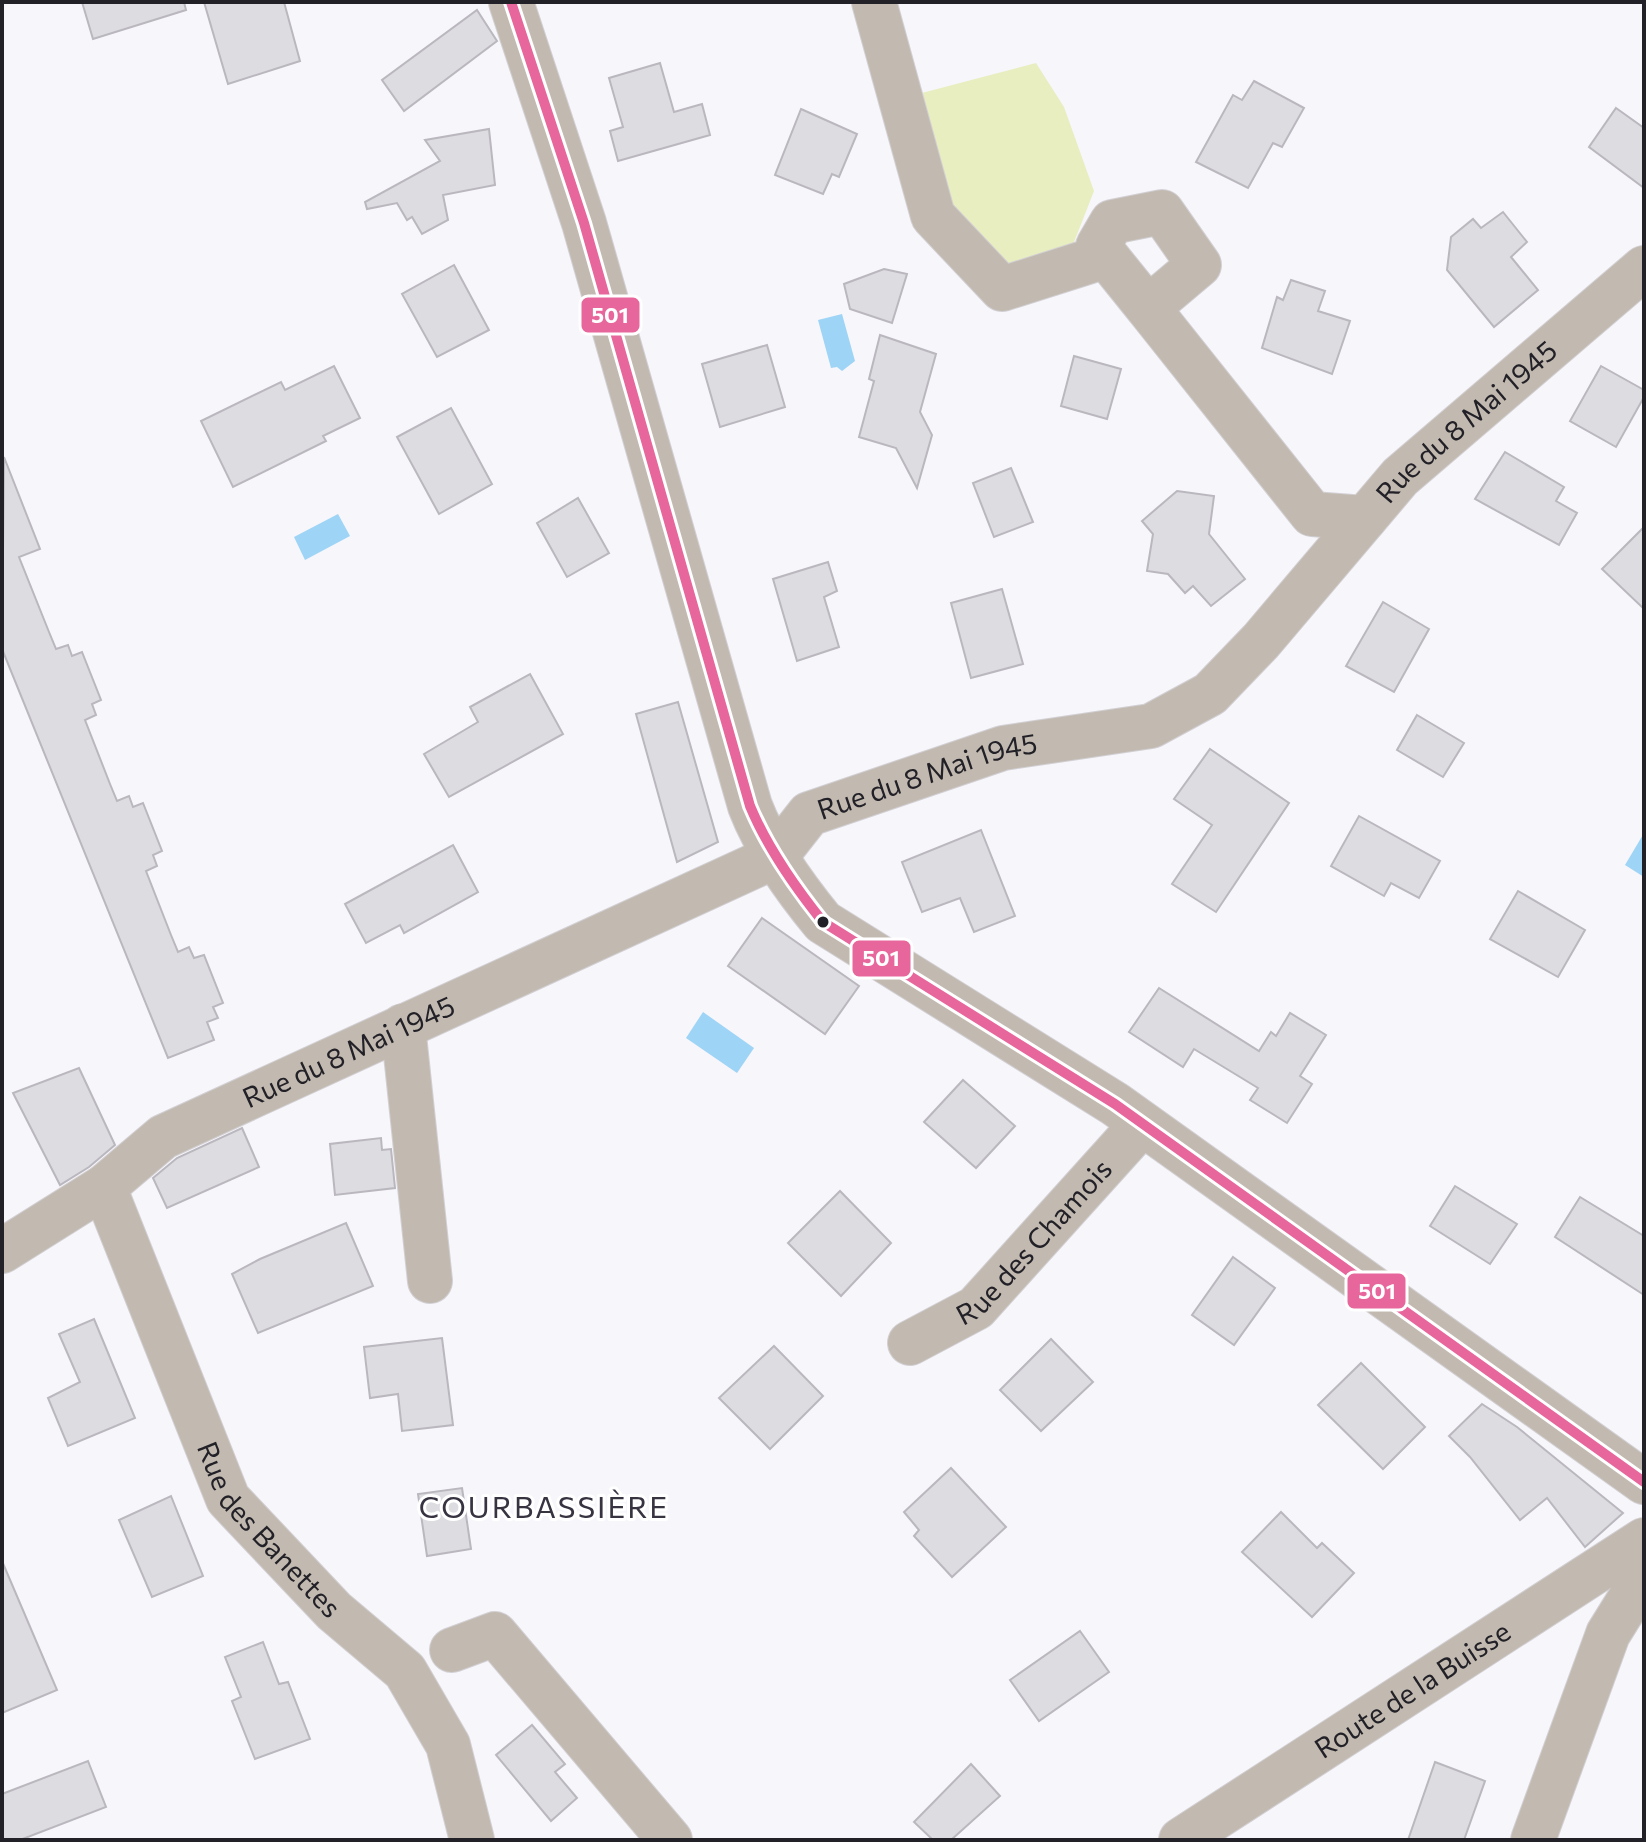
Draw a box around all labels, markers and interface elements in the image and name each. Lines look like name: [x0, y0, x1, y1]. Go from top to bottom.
line badge: 501: [580, 296, 641, 334]
text: 501: [591, 301, 629, 328]
street label: Rue du 8 Mai 1945: [1368, 333, 1563, 509]
street label: Rue du 8 Mai 1945: [812, 725, 1039, 826]
unlabelled marker: [815, 914, 831, 930]
line badge: 501: [851, 939, 912, 978]
text: 501: [862, 944, 900, 971]
street label: Rue du 8 Mai 1945: [237, 988, 460, 1114]
street label: Rue des Chamois: [950, 1151, 1118, 1331]
line badge: 501: [1346, 1272, 1407, 1310]
text: 501: [1358, 1277, 1396, 1304]
street label: Rue des Banettes: [191, 1436, 349, 1624]
district label: COURBASSIÈRE: [419, 1487, 669, 1524]
street label: Route de la Buisse: [1308, 1613, 1516, 1765]

